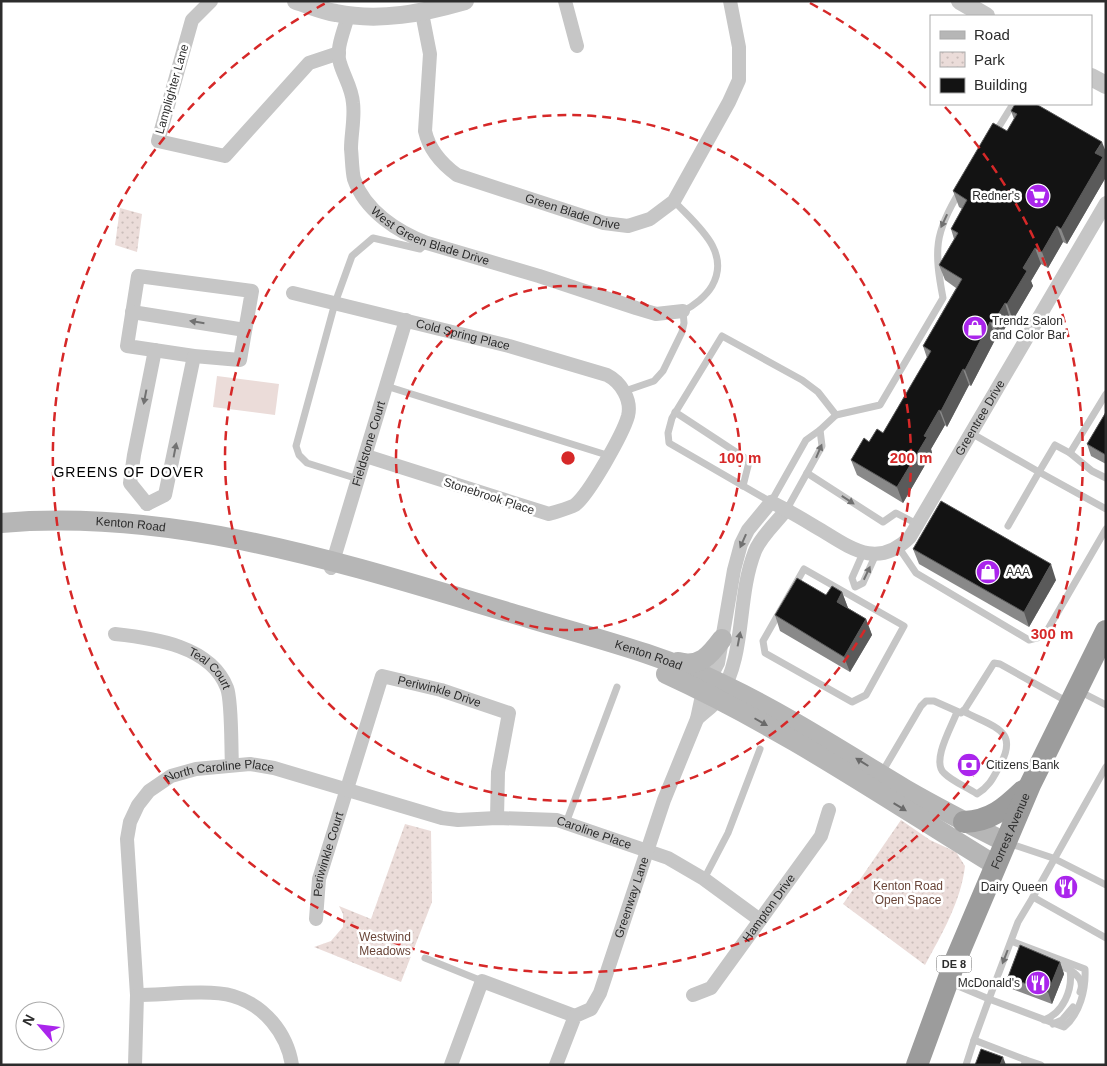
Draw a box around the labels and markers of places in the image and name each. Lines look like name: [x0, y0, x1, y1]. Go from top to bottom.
supermarket icon: Redner's: [1025, 183, 1051, 209]
place label: Redner's: [972, 189, 1020, 203]
place label: Trendz Salon and Color Bar: [992, 314, 1066, 342]
shop icon: Trendz Salon and Color Bar: [962, 315, 988, 341]
centre of rings: [559, 449, 577, 467]
shop icon: AAA: [975, 559, 1001, 585]
place label: AAA: [1006, 565, 1030, 579]
bank icon: Citizens Bank: [956, 752, 982, 778]
place label: Citizens Bank: [986, 758, 1060, 772]
restaurant icon: Dairy Queen: [1053, 874, 1079, 900]
place label: Dairy Queen: [981, 880, 1048, 894]
restaurant icon: McDonald's: [1025, 970, 1051, 996]
place label: McDonald's: [958, 976, 1020, 990]

